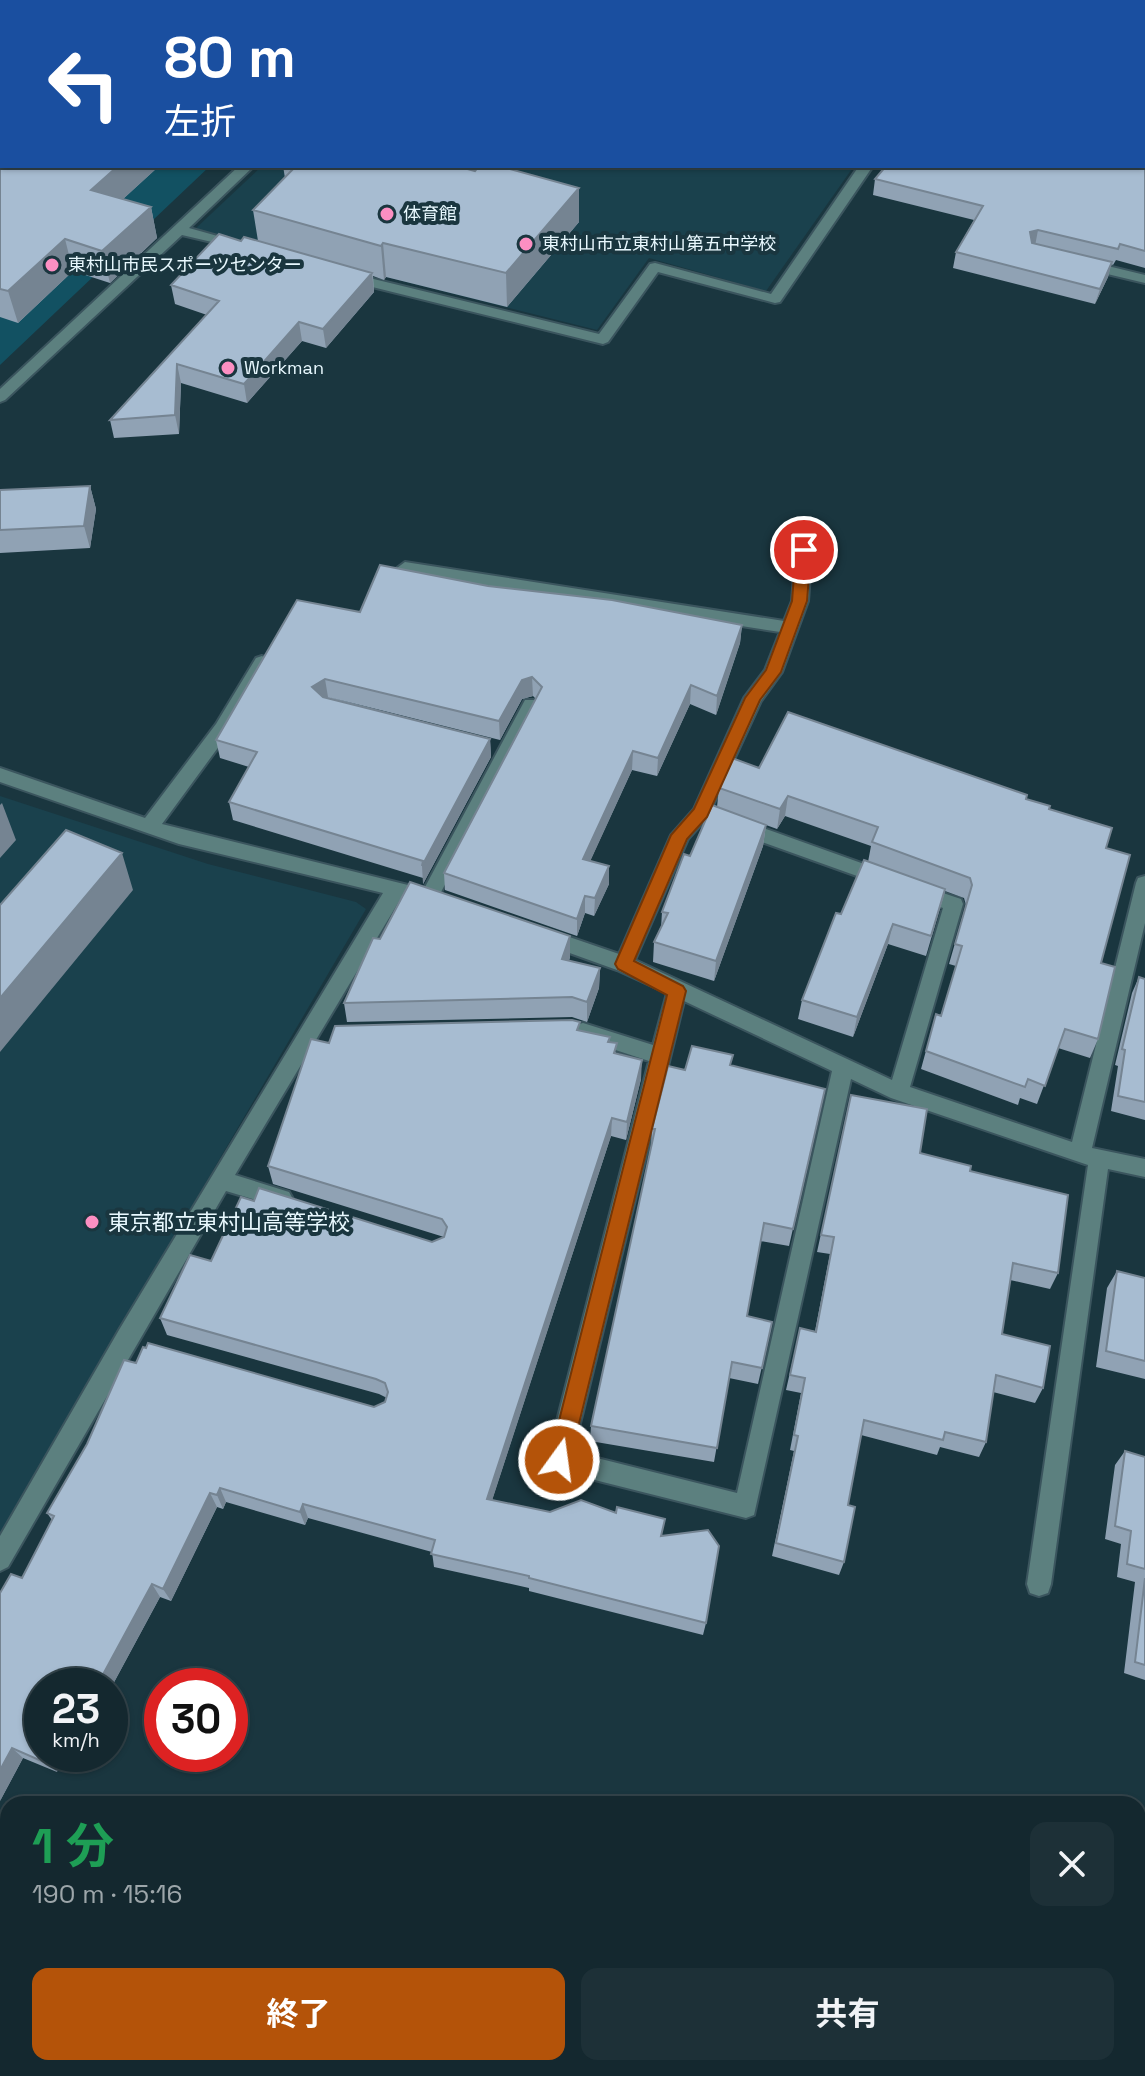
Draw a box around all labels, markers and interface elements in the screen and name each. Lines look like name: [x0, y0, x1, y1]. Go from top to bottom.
text: 80 m: [164, 22, 296, 93]
icon: left: [32, 32, 136, 136]
text: 左折: [164, 99, 236, 145]
place label: 体育館: [403, 202, 457, 225]
marker: 体育館: [378, 205, 396, 223]
place label: 東村山市立東村山第五中学校: [542, 232, 776, 255]
marker: 東村山市立東村山第五中学校: [517, 235, 535, 253]
place label: 東村山市民スポーツセンター: [68, 253, 302, 276]
marker: 東村山市民スポーツセンター: [43, 256, 61, 274]
place label: Workman: [244, 356, 324, 379]
marker: Workman: [219, 359, 237, 377]
pin: [770, 516, 838, 584]
icon: arrive: [782, 528, 826, 572]
place label: 東京都立東村山高等学校: [108, 1208, 350, 1236]
marker: 東京都立東村山高等学校: [83, 1213, 101, 1231]
position arrow: [517, 1418, 601, 1502]
speed limit sign: 30: [144, 1668, 248, 1772]
text: 23: [52, 1684, 100, 1735]
text: km/h: [52, 1727, 100, 1753]
text: 1 分: [32, 1816, 114, 1877]
button: close: [1030, 1822, 1114, 1906]
text: 190 m · 15:16: [32, 1877, 183, 1911]
button: 終了: [32, 1968, 565, 2060]
button: 共有: [581, 1968, 1114, 2060]

